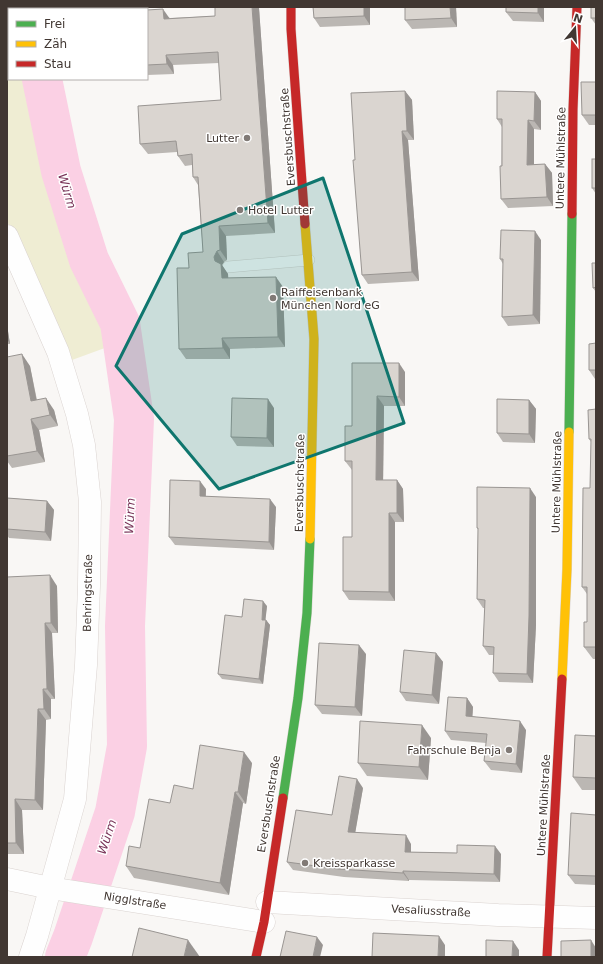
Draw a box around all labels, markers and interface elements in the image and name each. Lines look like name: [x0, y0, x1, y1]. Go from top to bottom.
legend: [8, 8, 148, 80]
north arrow: [555, 8, 595, 48]
text: N: [572, 11, 584, 27]
text: Frei: [44, 17, 65, 31]
text: Zäh: [44, 37, 67, 51]
text: Stau: [44, 57, 71, 71]
street label: Eversbuschstraße: [278, 87, 298, 186]
street label: Untere Mühlstraße: [554, 107, 568, 209]
place label: Lutter: [206, 132, 239, 145]
marker: Lutter: [242, 133, 252, 143]
water label: Würm: [55, 172, 79, 210]
place label: Hotel Lutter: [248, 204, 314, 217]
marker: Hotel Lutter: [235, 205, 245, 215]
place label: Raiffeisenbank München Nord eG: [281, 286, 380, 312]
marker: Raiffeisenbank München Nord eG: [268, 293, 278, 303]
street label: Untere Mühlstraße: [550, 431, 564, 533]
street label: Eversbuschstraße: [293, 434, 307, 532]
water label: Würm: [122, 498, 138, 534]
street label: Behringstraße: [81, 554, 95, 632]
place label: Fahrschule Benja: [407, 744, 501, 757]
marker: Fahrschule Benja: [504, 745, 514, 755]
street label: Untere Mühlstraße: [535, 753, 553, 856]
street label: Eversbuschstraße: [255, 754, 283, 854]
water label: Würm: [95, 818, 119, 856]
place label: Kreissparkasse: [313, 857, 395, 870]
marker: Kreissparkasse: [300, 858, 310, 868]
street label: Nigglstraße: [103, 890, 168, 912]
street label: Vesaliusstraße: [391, 902, 471, 920]

